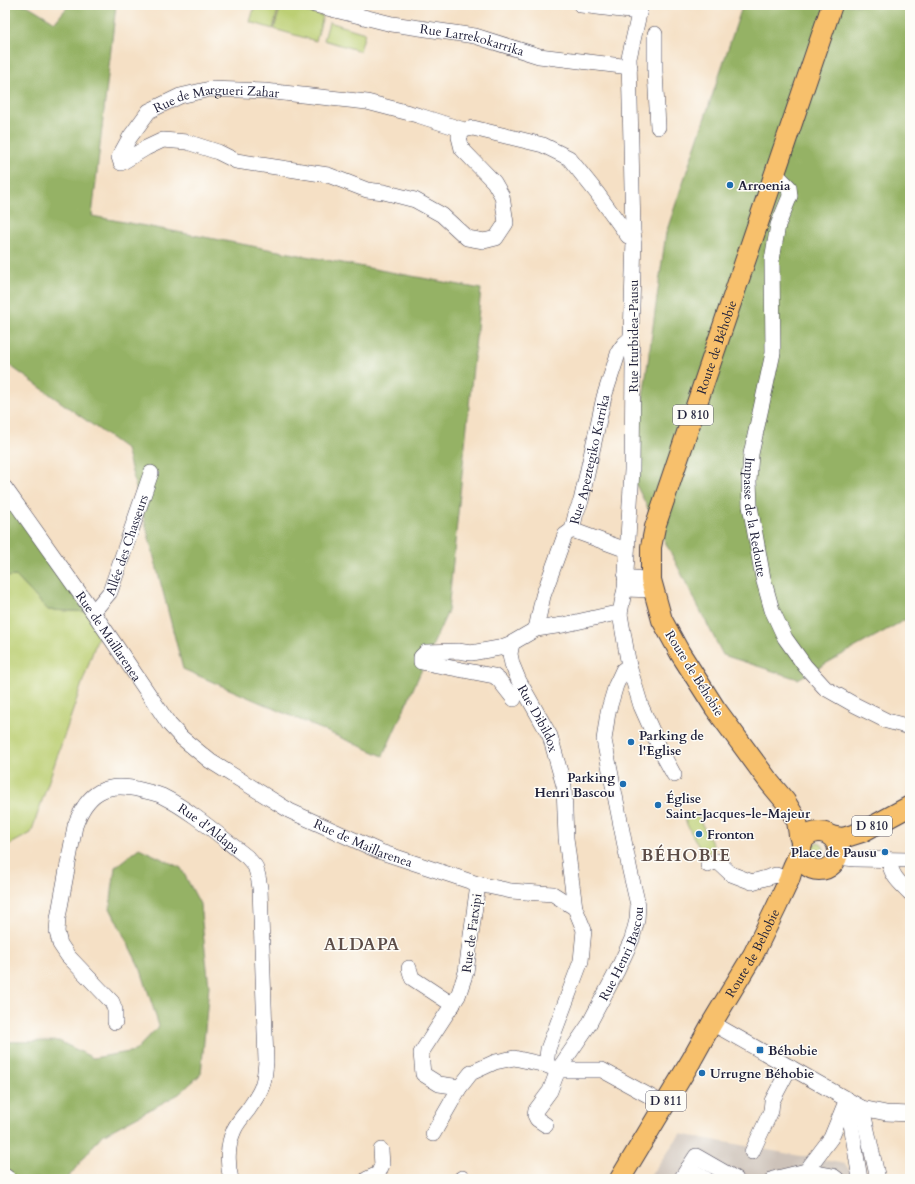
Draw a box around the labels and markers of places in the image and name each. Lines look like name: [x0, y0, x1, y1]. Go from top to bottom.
place label: Arroenia: [738, 177, 791, 195]
marker: Arroenia: [725, 180, 735, 190]
place label: Parking de l'Eglise: [639, 727, 704, 760]
marker: Parking de l'Eglise: [626, 737, 636, 747]
place label: Parking Henri Bascou: [534, 769, 615, 802]
marker: Parking Henri Bascou: [618, 779, 628, 789]
place label: Église Saint-Jacques-le-Majeur: [666, 790, 811, 823]
marker: Église Saint-Jacques-le-Majeur: [653, 800, 663, 810]
place label: Fronton: [707, 826, 755, 844]
marker: Fronton: [694, 829, 704, 839]
place label: Place de Pausu: [791, 844, 877, 862]
marker: Place de Pausu: [880, 847, 890, 857]
place label: Béhobie: [768, 1042, 818, 1060]
marker: Béhobie: [755, 1045, 765, 1055]
place label: Urrugne Béhobie: [710, 1065, 814, 1083]
marker: Urrugne Béhobie: [697, 1068, 707, 1078]

